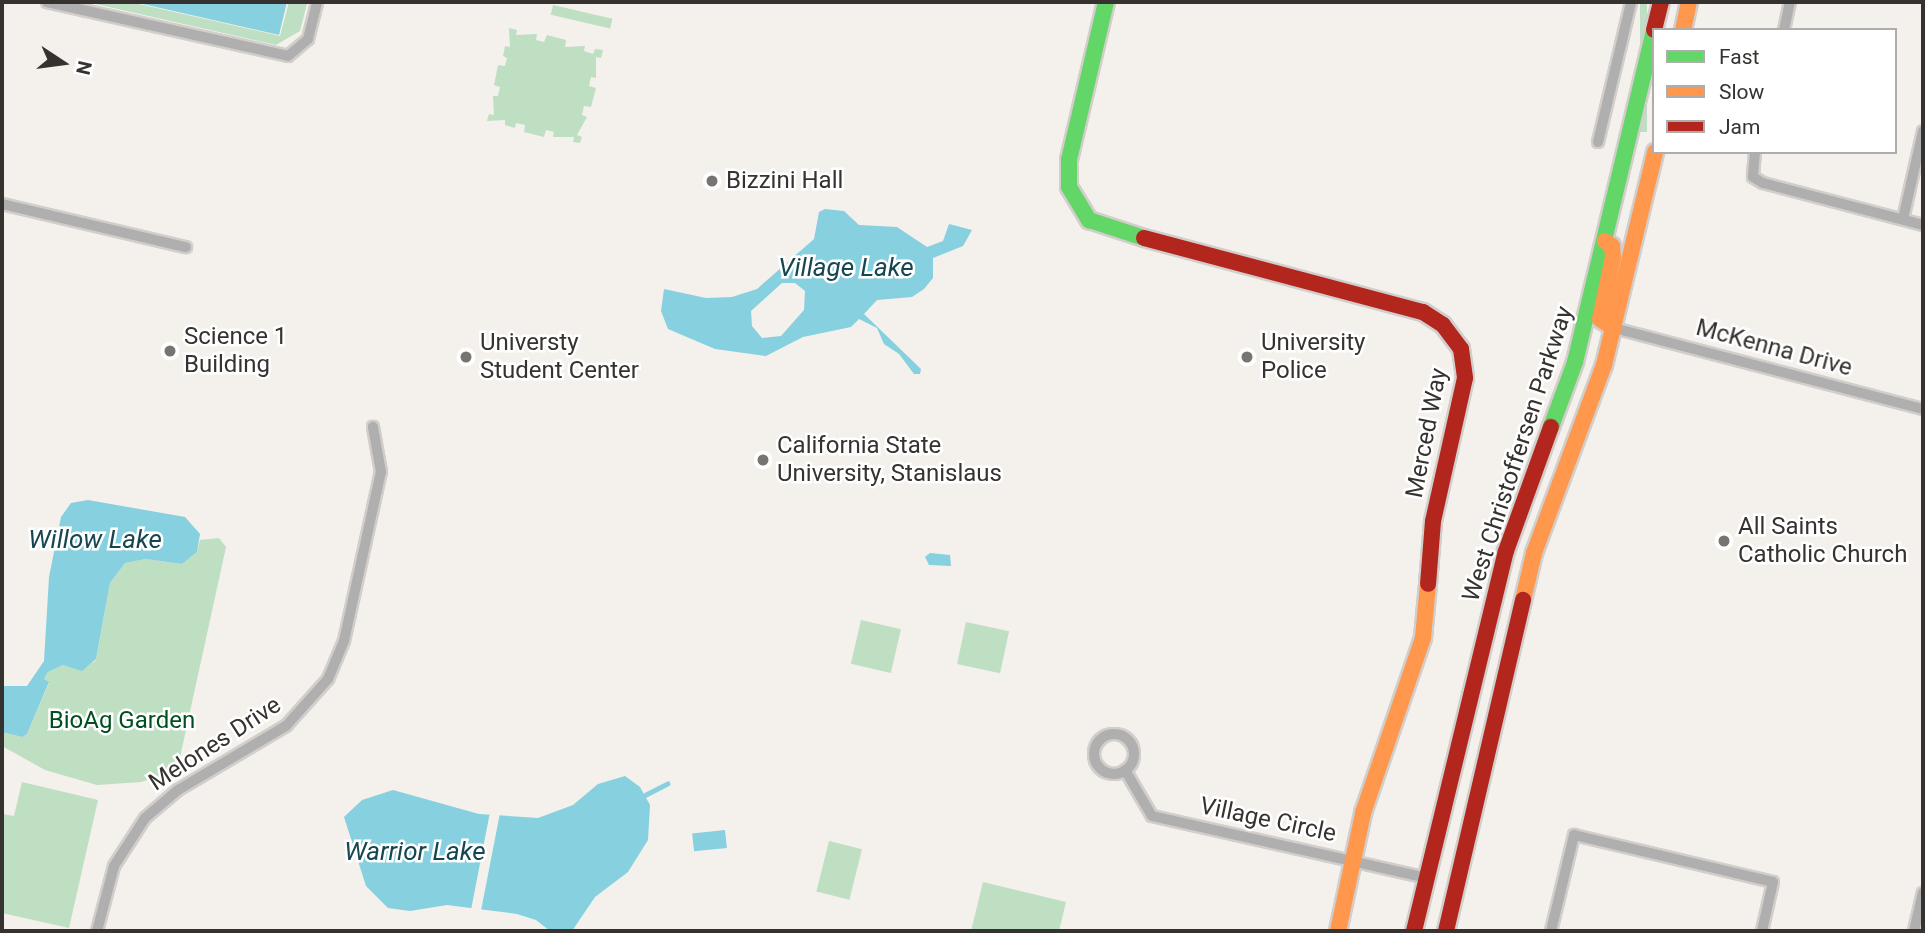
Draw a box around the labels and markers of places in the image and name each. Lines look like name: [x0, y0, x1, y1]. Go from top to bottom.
place label: Bizzini Hall: [726, 167, 843, 195]
marker: Bizzini Hall: [704, 173, 720, 189]
place label: Science 1 Building: [184, 323, 287, 379]
place label: Universty Student Center: [480, 329, 639, 385]
place label: University Police: [1261, 329, 1365, 385]
marker: Science 1 Building: [162, 343, 178, 359]
marker: Universty Student Center: [458, 349, 474, 365]
marker: University Police: [1239, 349, 1255, 365]
place label: California State University, Stanislaus: [777, 432, 1002, 488]
marker: California State University, Stanislaus: [755, 452, 771, 468]
place label: All Saints Catholic Church: [1738, 513, 1907, 569]
marker: All Saints Catholic Church: [1716, 533, 1732, 549]

